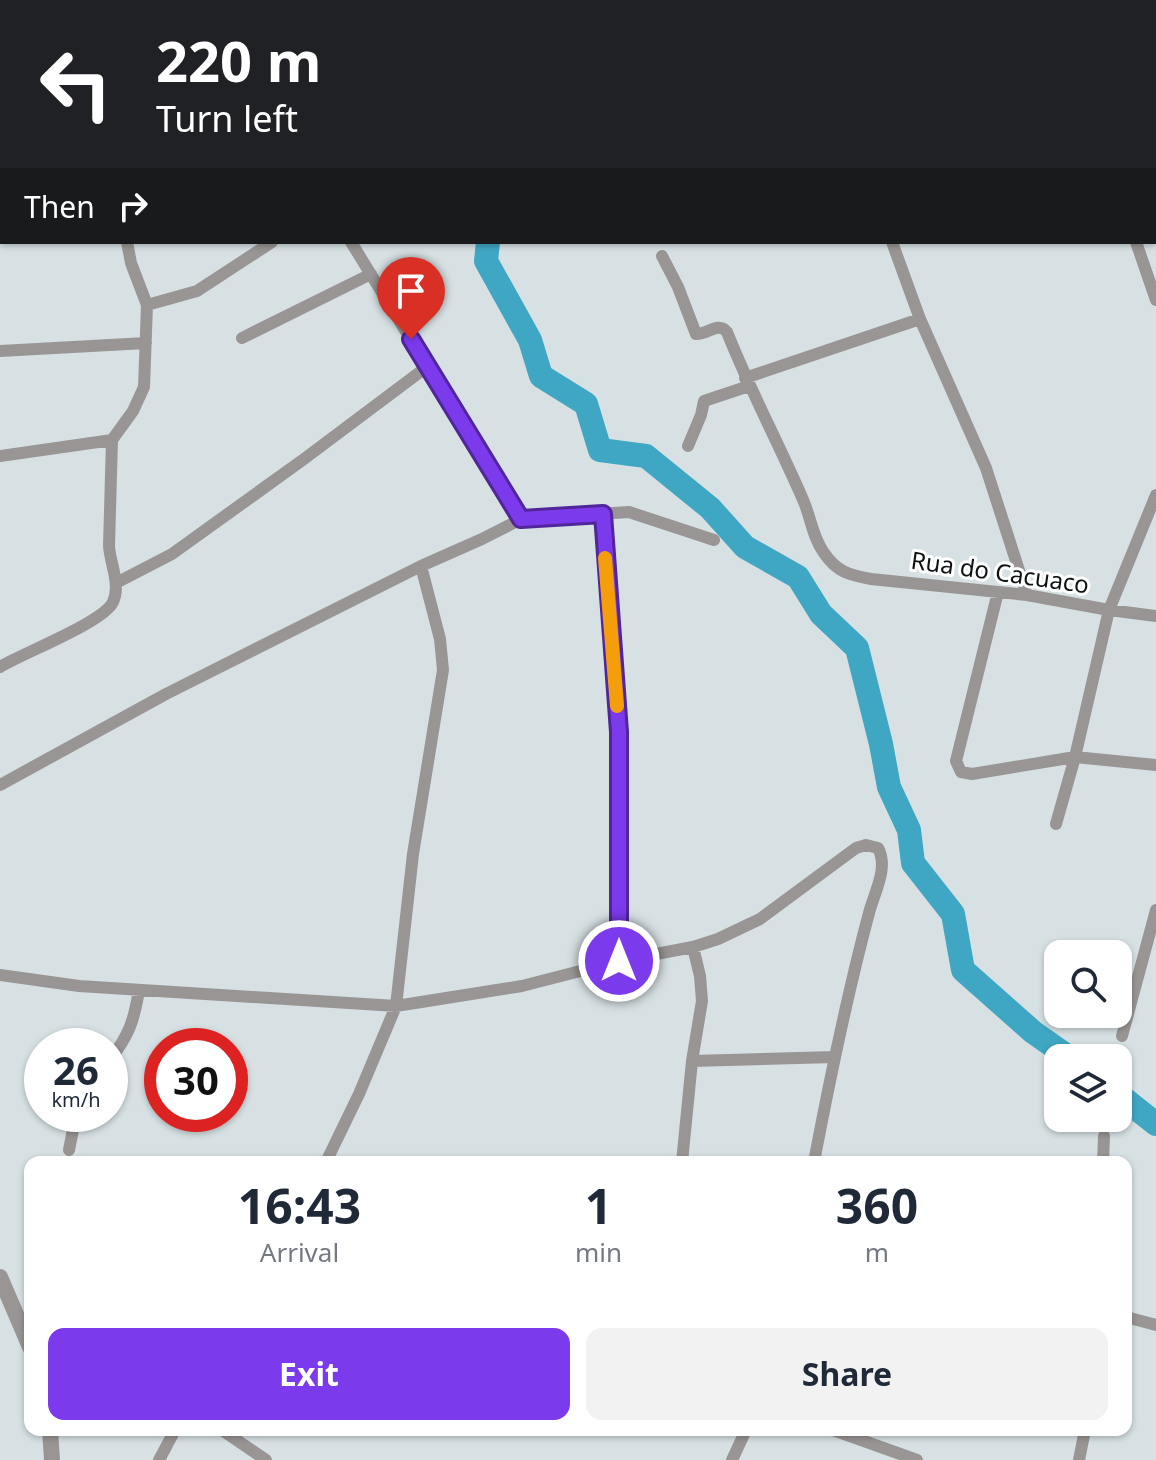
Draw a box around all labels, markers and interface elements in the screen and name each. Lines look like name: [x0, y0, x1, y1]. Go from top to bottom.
text: 220 m: [156, 22, 321, 98]
icon: left: [24, 32, 128, 136]
text: Turn left: [156, 94, 298, 143]
icon: right: [111, 184, 155, 228]
text: Then: [24, 186, 95, 227]
pin: [377, 257, 445, 339]
icon: arrive: [389, 269, 433, 313]
street label: Rua do Cacuaco: [909, 543, 1091, 600]
position arrow: [577, 919, 661, 1003]
map controls: [1044, 940, 1132, 1132]
button: search: [1044, 940, 1132, 1028]
speed limit sign: 30: [144, 1028, 248, 1132]
text: 26: [53, 1042, 99, 1097]
button: layers: [1044, 1044, 1132, 1132]
text: km/h: [51, 1086, 101, 1113]
text: 16:43: [238, 1173, 361, 1238]
text: 1: [585, 1173, 612, 1238]
text: 360: [836, 1173, 918, 1238]
text: Arrival: [260, 1234, 339, 1270]
text: min: [575, 1234, 622, 1270]
text: m: [865, 1234, 889, 1270]
button: Exit: [48, 1328, 570, 1420]
button: Share: [586, 1328, 1108, 1420]

